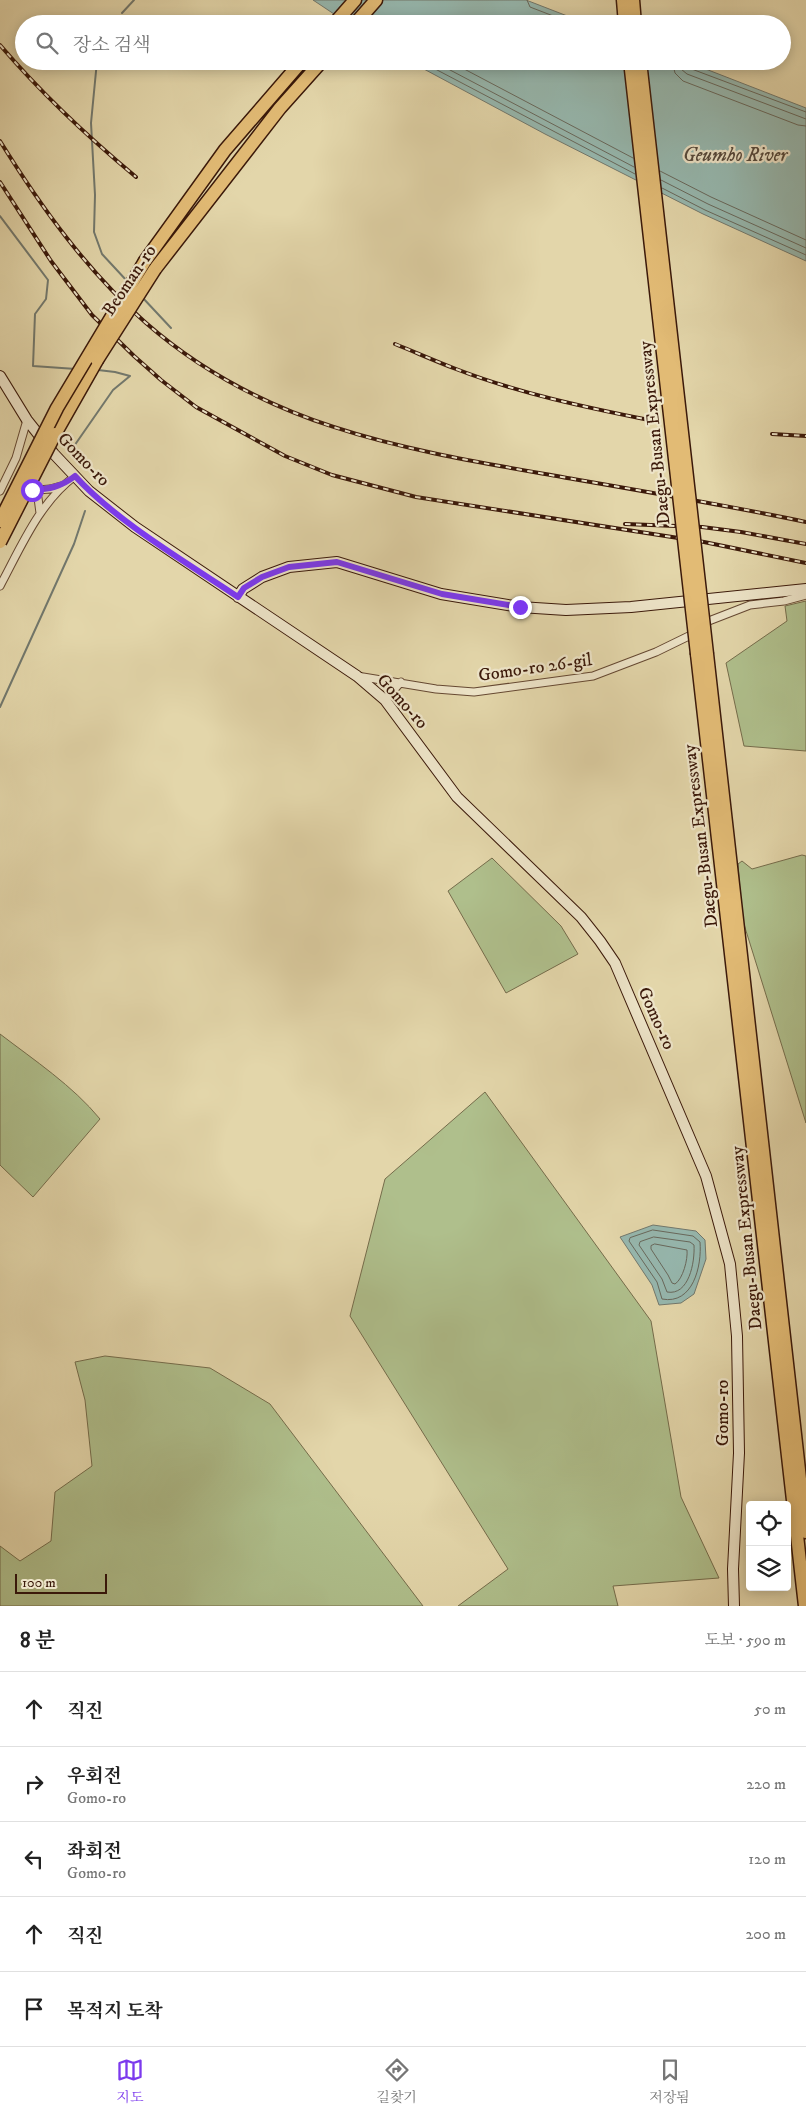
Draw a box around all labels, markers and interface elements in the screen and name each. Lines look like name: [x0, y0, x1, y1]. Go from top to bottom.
search box: [15, 15, 791, 70]
icon: search: [33, 29, 61, 57]
text: 장소 검색: [73, 34, 151, 57]
water label: Geumho River: [683, 144, 789, 167]
street label: Beoman-ro: [98, 241, 162, 320]
street label: Daegu-Busan Expressway: [634, 340, 676, 526]
street label: Gomo-ro: [52, 428, 114, 491]
route start: [21, 479, 44, 502]
route end: [509, 596, 532, 619]
street label: Gomo-ro 26-gil: [477, 649, 594, 687]
street label: Gomo-ro: [372, 670, 433, 734]
street label: Daegu-Busan Expressway: [679, 742, 723, 929]
street label: Gomo-ro: [633, 984, 680, 1053]
street label: Daegu-Busan Expressway: [726, 1145, 768, 1331]
street label: Gomo-ro: [712, 1380, 734, 1446]
map controls: [746, 1501, 791, 1591]
button: locate: [746, 1501, 791, 1546]
button: layers: [746, 1546, 791, 1591]
scale bar: [15, 1571, 108, 1594]
text: 100 m: [22, 1574, 56, 1592]
text: 8 분: [20, 1628, 55, 1654]
text: 도보 · 590 m: [704, 1630, 786, 1650]
icon: ahead: [20, 1695, 48, 1723]
text: 50 m: [754, 1699, 786, 1719]
text: 직진: [67, 1700, 104, 1723]
text: 우회전: [67, 1765, 122, 1788]
icon: right: [20, 1770, 48, 1798]
text: 220 m: [746, 1774, 786, 1794]
text: Gomo-ro: [67, 1788, 126, 1808]
text: 좌회전: [67, 1840, 122, 1863]
icon: left: [20, 1845, 48, 1873]
text: 120 m: [748, 1849, 786, 1869]
text: Gomo-ro: [67, 1863, 126, 1883]
icon: ahead: [20, 1920, 48, 1948]
text: 200 m: [745, 1924, 786, 1944]
text: 직진: [67, 1925, 104, 1948]
icon: arrive: [20, 1995, 48, 2023]
text: 목적지 도착: [67, 2000, 163, 2023]
tab: 지도: [116, 2056, 144, 2107]
tab: 길찾기: [376, 2056, 417, 2107]
tab: 저장됨: [649, 2056, 690, 2107]

